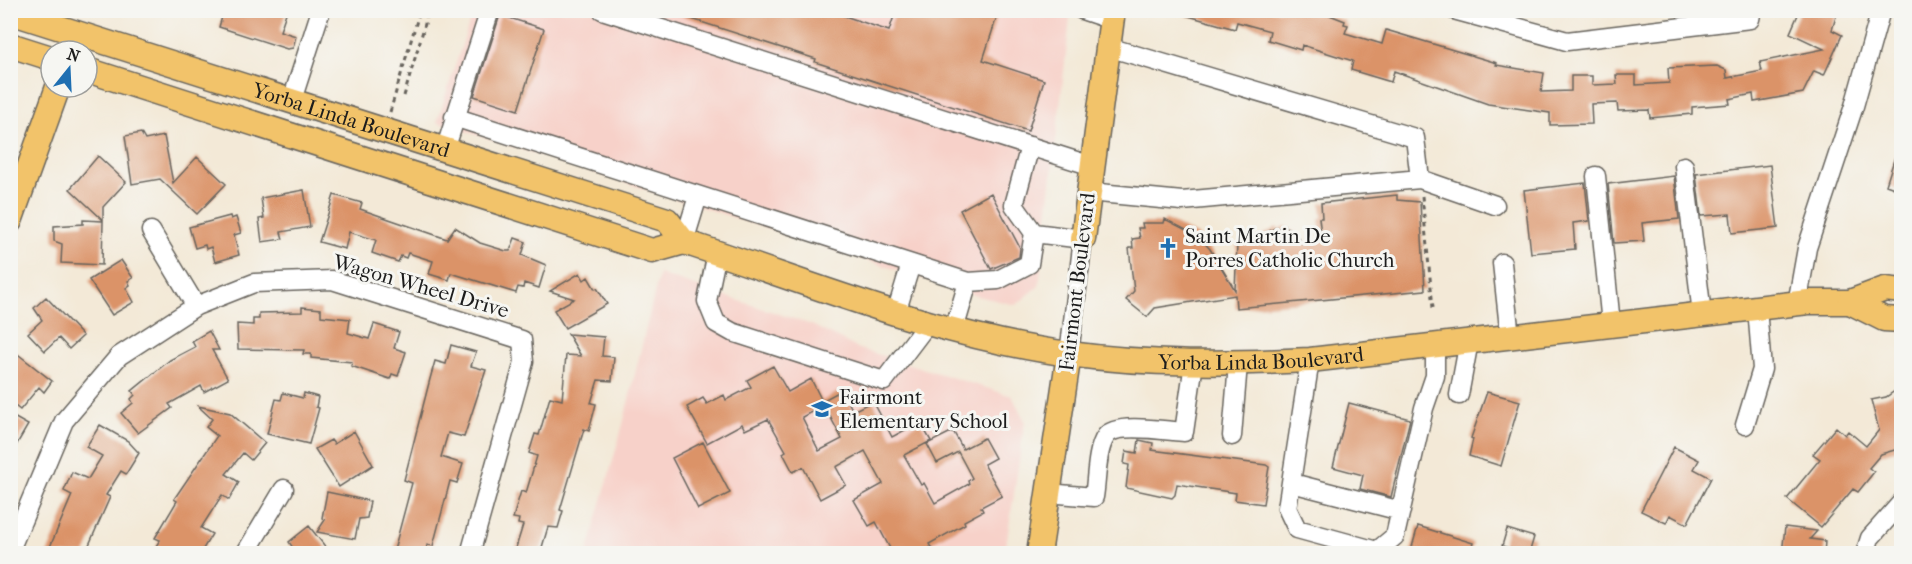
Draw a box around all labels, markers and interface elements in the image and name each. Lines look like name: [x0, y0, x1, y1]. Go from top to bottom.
north arrow: [39, 39, 99, 99]
text: N: [65, 44, 83, 66]
street label: Yorba Linda Boulevard: [249, 77, 454, 163]
street label: Fairmont Boulevard: [1054, 191, 1100, 373]
place label: Saint Martin De Porres Catholic Church: [1185, 224, 1395, 272]
church icon: Saint Martin De Porres Catholic Church: [1156, 236, 1180, 260]
street label: Wagon Wheel Drive: [329, 249, 512, 323]
street label: Yorba Linda Boulevard: [1157, 342, 1365, 375]
place label: Fairmont Elementary School: [839, 385, 1008, 433]
school or university icon: Fairmont Elementary School: [810, 397, 834, 421]

